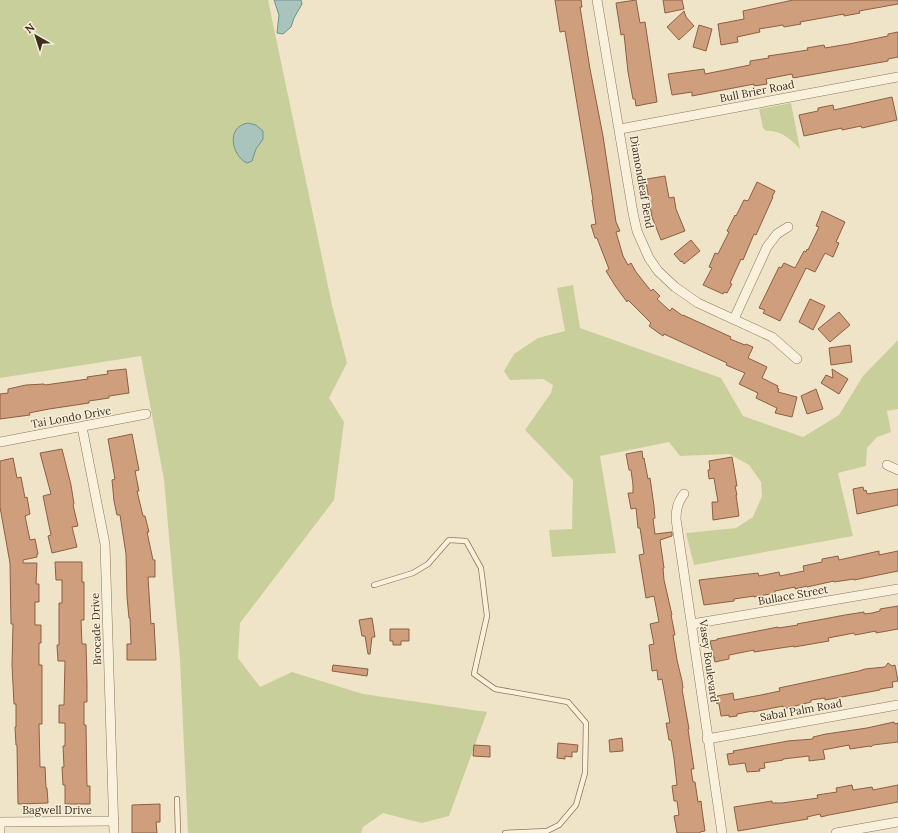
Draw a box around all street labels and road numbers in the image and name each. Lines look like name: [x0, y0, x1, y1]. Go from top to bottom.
street label: Bull Brier Road: [718, 77, 796, 105]
street label: Diamondleaf Bend: [627, 135, 657, 230]
street label: Tai Londo Drive: [30, 403, 112, 431]
street label: Bullace Street: [757, 582, 830, 608]
street label: Brocade Drive: [88, 593, 104, 665]
street label: Vasey Boulevard: [696, 618, 722, 704]
street label: Sabal Palm Road: [759, 696, 844, 724]
street label: Bagwell Drive: [22, 803, 92, 817]

